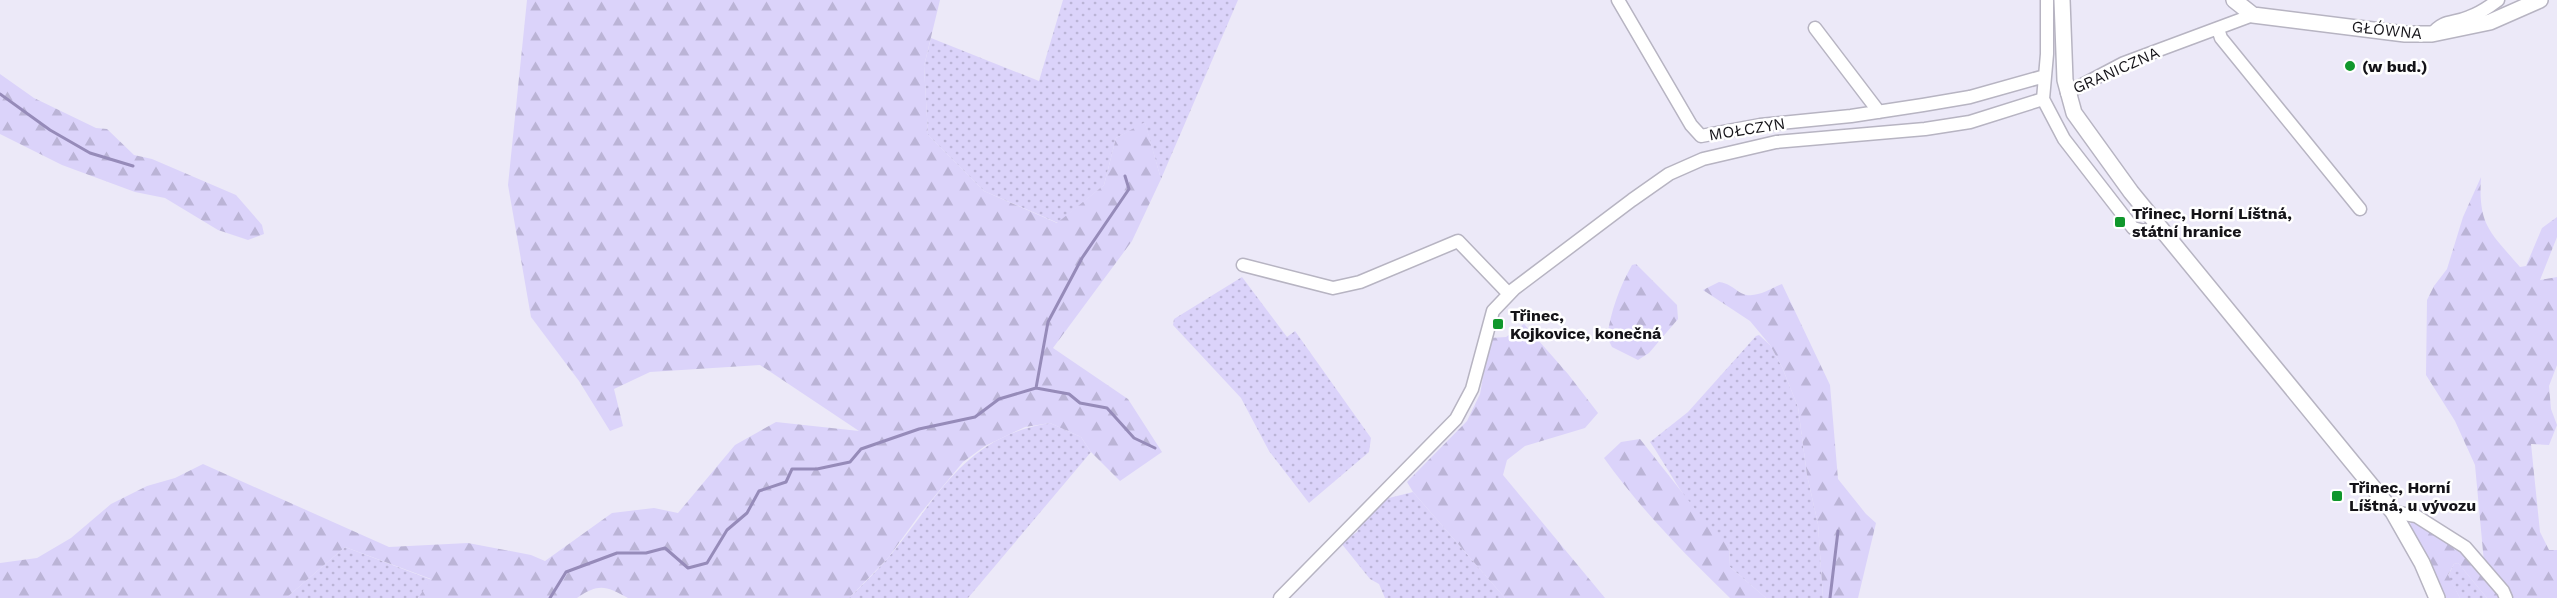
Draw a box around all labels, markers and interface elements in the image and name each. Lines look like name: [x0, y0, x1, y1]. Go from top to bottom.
street label: GŁÓWNA: [2351, 17, 2424, 43]
street label: GRANICZNA: [2070, 42, 2163, 98]
place label: (w bud.): [2362, 57, 2428, 76]
marker: (w bud.): [2343, 59, 2357, 73]
street label: MOŁCZYN: [1708, 114, 1786, 144]
place label: Třinec, Horní Líštná, státní hranice: [2132, 204, 2292, 241]
marker: Třinec, Horní Líštná, státní hranice: [2113, 215, 2127, 229]
place label: Třinec, Kojkovice, konečná: [1510, 306, 1662, 343]
marker: Třinec, Kojkovice, konečná: [1491, 317, 1505, 331]
place label: Třinec, Horní Líštná, u vývozu: [2349, 478, 2476, 515]
marker: Třinec, Horní Líštná, u vývozu: [2330, 489, 2344, 503]

